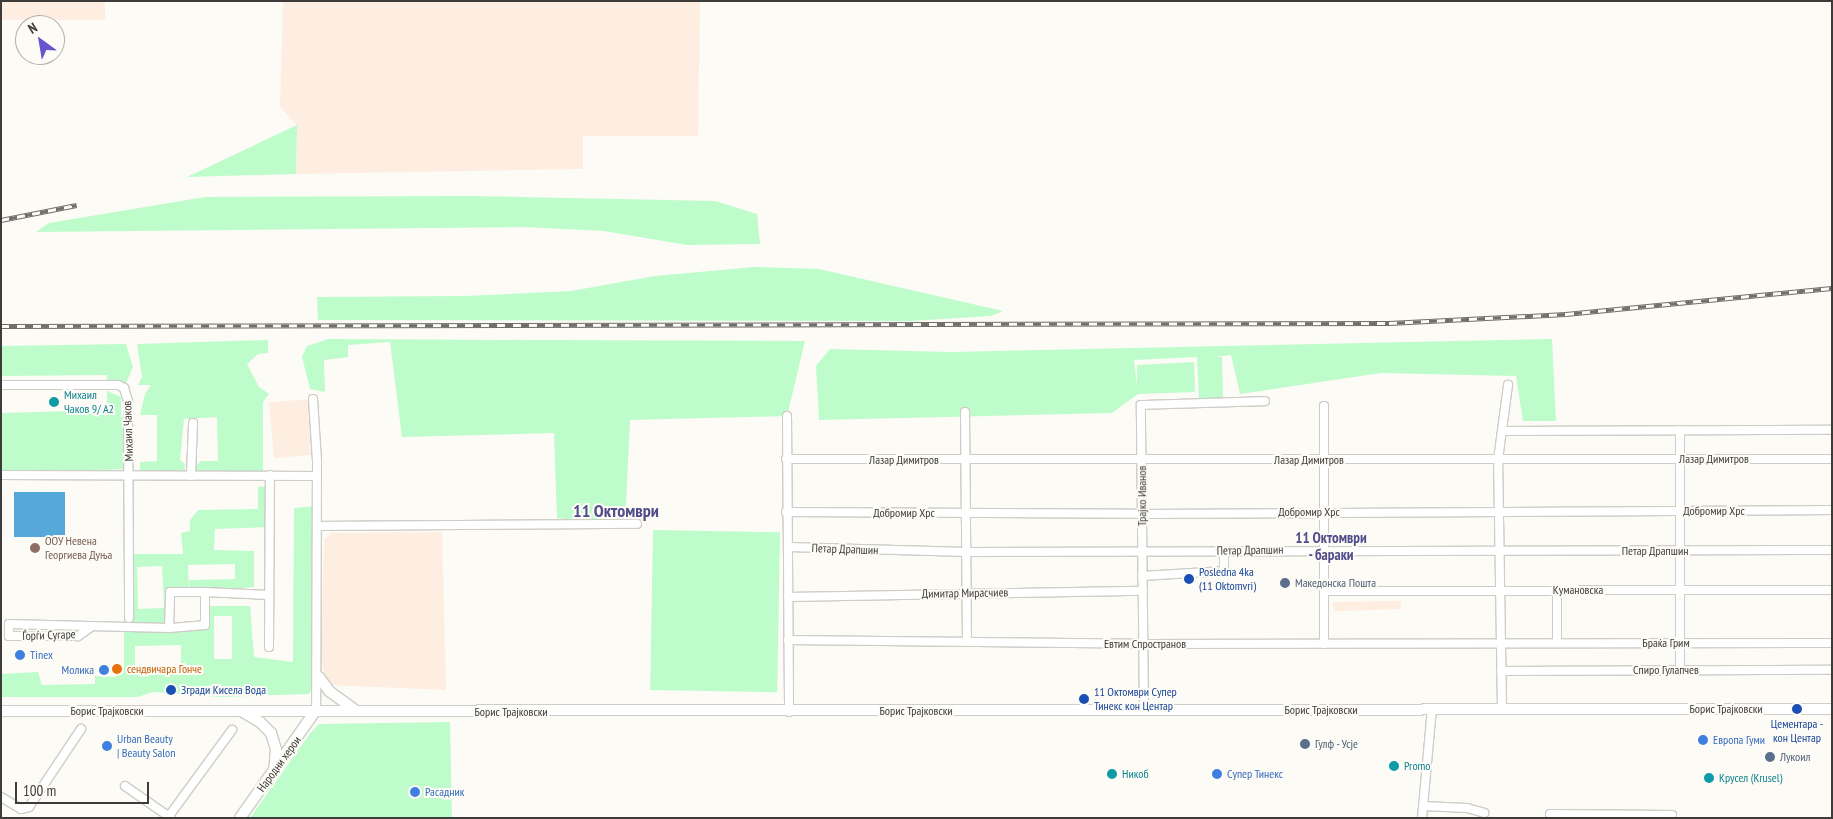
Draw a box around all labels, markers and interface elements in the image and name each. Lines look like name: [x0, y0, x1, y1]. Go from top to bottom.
north arrow: [15, 15, 65, 65]
text: N: [25, 18, 41, 38]
place label: Михаил Чаков 9/ А2: [64, 388, 114, 416]
marker: Михаил Чаков 9/ А2: [48, 396, 60, 408]
street label: Михаил Чаков: [120, 400, 136, 462]
street label: Лазар Димитров: [1679, 452, 1749, 466]
street label: Лазар Димитров: [869, 453, 939, 467]
street label: Лазар Димитров: [1274, 453, 1344, 467]
street label: Трајко Иванов: [1135, 466, 1149, 526]
district label: 11 Октомври: [573, 500, 659, 522]
street label: Добромир Хрс: [1683, 504, 1745, 518]
street label: Добромир Хрс: [1278, 505, 1340, 519]
street label: Добромир Хрс: [873, 506, 935, 520]
district label: 11 Октомври - бараки: [1295, 528, 1367, 563]
place label: ООУ Невена Георгиева Дуња: [45, 534, 112, 562]
street label: Петар Драпшин: [811, 541, 879, 557]
marker: ООУ Невена Георгиева Дуња: [29, 542, 41, 554]
street label: Петар Драпшин: [1216, 542, 1284, 558]
street label: Петар Драпшин: [1622, 544, 1688, 558]
place label: Posledna 4ka (11 Oktomvri): [1199, 565, 1256, 593]
marker: Posledna 4ka (11 Oktomvri): [1183, 573, 1195, 585]
place label: Македонска Пошта: [1295, 576, 1376, 590]
marker: Македонска Пошта: [1279, 577, 1291, 589]
street label: Кумановска: [1553, 583, 1603, 597]
street label: Димитар Мирасчиев: [922, 585, 1008, 601]
street label: Ѓорѓи Сугаре: [22, 627, 76, 643]
street label: Браќа Грим: [1642, 636, 1690, 650]
street label: Евтим Спространов: [1104, 637, 1186, 651]
place label: Tinex: [30, 648, 53, 662]
marker: Tinex: [14, 649, 26, 661]
place label: сендвичара Гонче: [127, 662, 202, 676]
place label: Молика: [62, 663, 94, 677]
marker: сендвичара Гонче: [111, 663, 123, 675]
street label: Спиро Гулапчев: [1633, 663, 1699, 677]
marker: Молика: [98, 664, 110, 676]
place label: Згради Кисела Вода: [181, 683, 266, 697]
marker: Згради Кисела Вода: [165, 684, 177, 696]
place label: 11 Октомври Супер Тинекс кон Центар: [1094, 685, 1177, 713]
marker: 11 Октомври Супер Тинекс кон Центар: [1078, 693, 1090, 705]
street label: Борис Трајковски: [1689, 702, 1763, 716]
street label: Борис Трајковски: [1284, 703, 1358, 717]
marker: Цементара - кон Центар: [1791, 703, 1803, 715]
street label: Борис Трајковски: [70, 704, 144, 718]
street label: Борис Трајковски: [879, 704, 953, 718]
street label: Борис Трајковски: [474, 705, 548, 719]
place label: Цементара - кон Центар: [1771, 717, 1823, 745]
place label: Urban Beauty | Beauty Salon: [117, 732, 176, 760]
street label: Народни херои: [254, 733, 304, 795]
place label: Европа Гуми: [1713, 733, 1765, 747]
marker: Европа Гуми: [1697, 734, 1709, 746]
place label: Гулф - Усје: [1315, 737, 1359, 751]
marker: Гулф - Усје: [1299, 738, 1311, 750]
marker: Urban Beauty | Beauty Salon: [101, 740, 113, 752]
place label: Лукоил: [1780, 750, 1810, 764]
marker: Лукоил: [1764, 751, 1776, 763]
place label: Promo: [1404, 759, 1431, 773]
marker: Promo: [1388, 760, 1400, 772]
place label: Никоб: [1122, 767, 1149, 781]
place label: Супер Тинекс: [1227, 767, 1283, 781]
marker: Никоб: [1106, 768, 1118, 780]
marker: Супер Тинекс: [1211, 768, 1223, 780]
place label: Крусел (Krusel): [1719, 771, 1782, 785]
scale bar: [18, 772, 151, 804]
marker: Крусел (Krusel): [1703, 772, 1715, 784]
text: 100 m: [23, 781, 56, 800]
place label: Расадник: [425, 785, 464, 799]
marker: Расадник: [409, 786, 421, 798]

